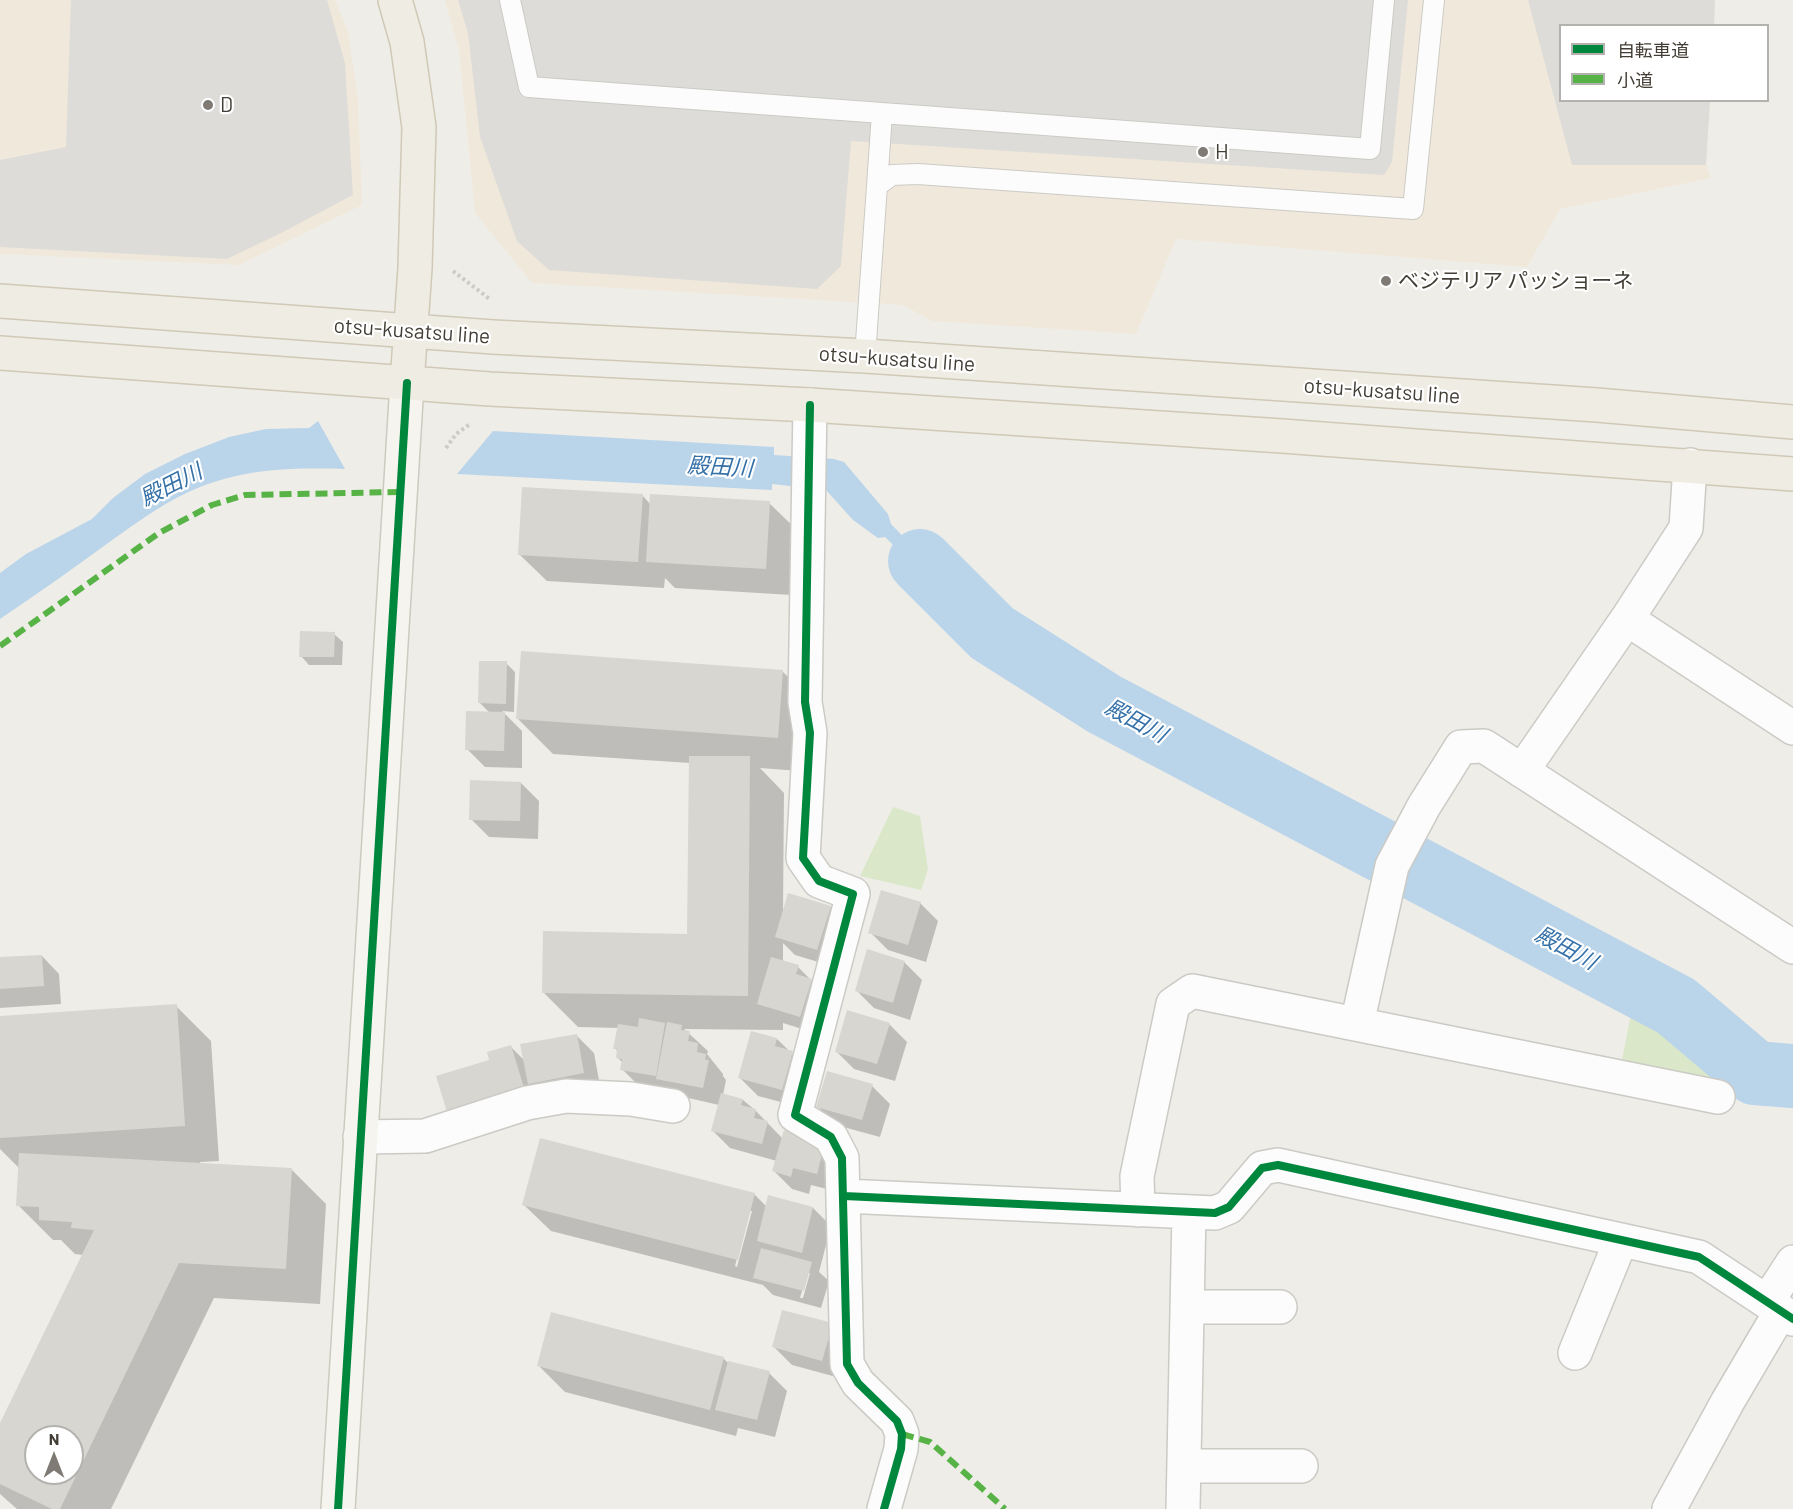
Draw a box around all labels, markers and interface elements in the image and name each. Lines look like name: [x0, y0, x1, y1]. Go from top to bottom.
legend: [1559, 24, 1769, 102]
text: 自転車道: [1617, 39, 1689, 61]
text: 小道: [1617, 69, 1653, 91]
place label: D: [220, 92, 233, 118]
marker: D: [201, 98, 215, 112]
place label: H: [1215, 139, 1229, 165]
marker: H: [1196, 145, 1210, 159]
place label: ベジテリア パッショーネ: [1398, 268, 1633, 294]
marker: ベジテリア パッショーネ: [1379, 274, 1393, 288]
street label: otsu-kusatsu line: [333, 313, 491, 349]
street label: otsu-kusatsu line: [818, 341, 976, 377]
street label: otsu-kusatsu line: [1303, 373, 1461, 409]
water label: 殿田川: [686, 452, 754, 482]
water label: 殿田川: [136, 458, 206, 512]
water label: 殿田川: [1101, 694, 1171, 748]
water label: 殿田川: [1531, 921, 1601, 975]
north arrow: [24, 1425, 84, 1485]
text: N: [49, 1429, 59, 1448]

